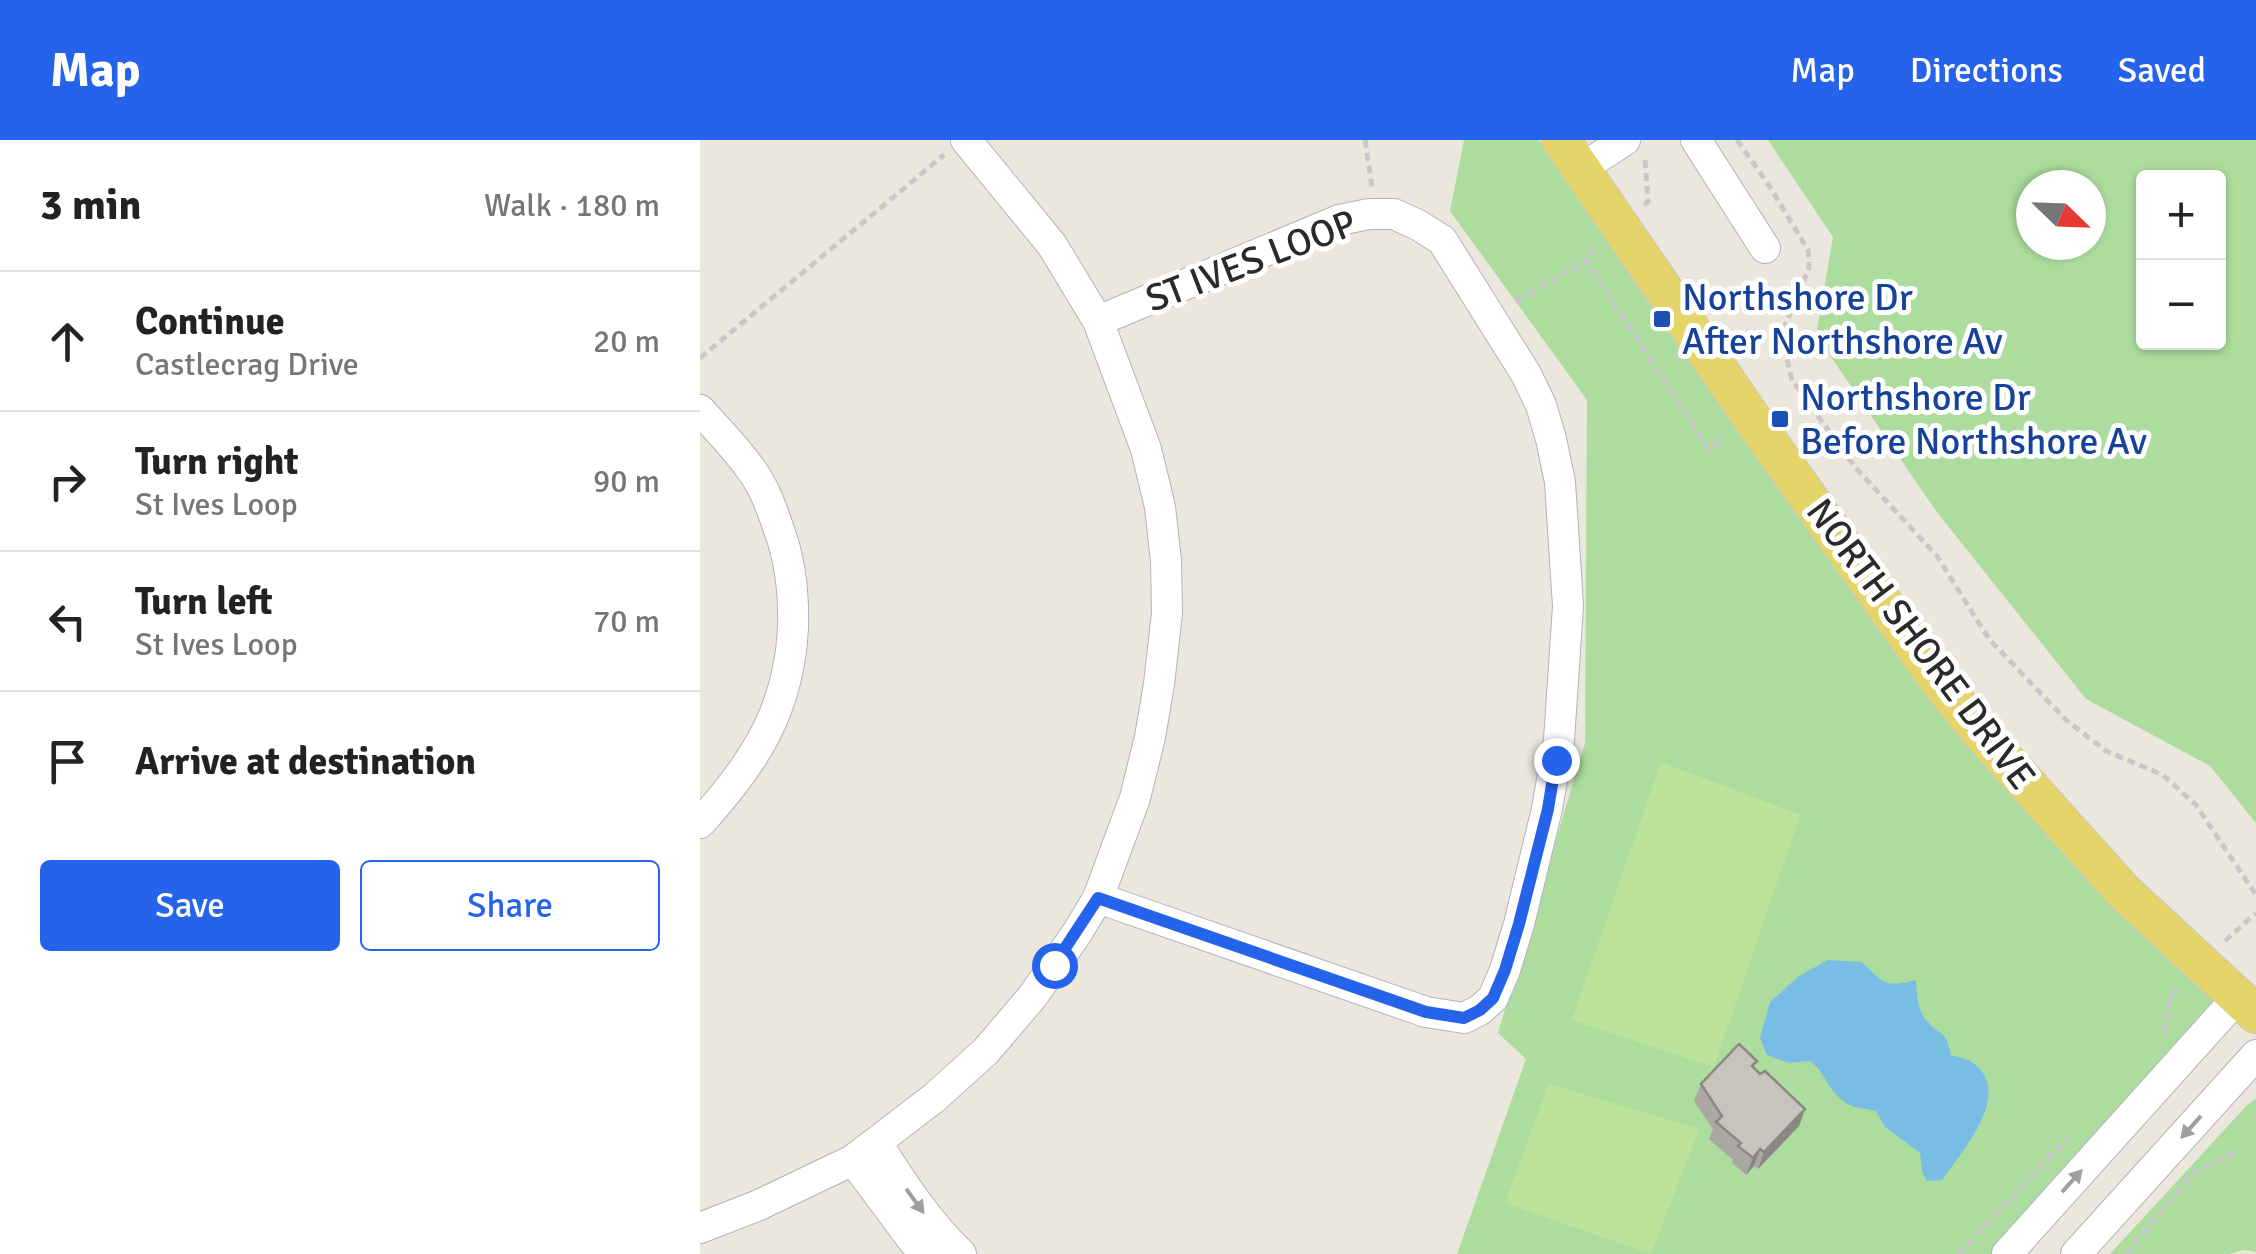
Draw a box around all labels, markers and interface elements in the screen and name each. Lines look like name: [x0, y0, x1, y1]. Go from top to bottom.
text: Map: [50, 41, 140, 100]
text: Map: [1790, 49, 1855, 92]
text: Directions: [1910, 49, 2063, 92]
text: Saved: [2118, 49, 2206, 92]
north arrow: [2016, 170, 2106, 260]
map controls: [2136, 170, 2226, 350]
button: +: [2136, 170, 2226, 260]
text: 3 min: [40, 180, 141, 231]
text: Walk · 180 m: [484, 186, 660, 225]
street label: ST IVES LOOP: [1139, 199, 1363, 323]
button: −: [2136, 260, 2226, 350]
place label: Northshore Dr After Northshore Av: [1682, 274, 2003, 365]
text: Continue: [135, 298, 285, 345]
marker: Northshore Dr After Northshore Av: [1651, 308, 1673, 330]
icon: ahead: [40, 314, 95, 369]
text: 20 m: [593, 322, 660, 361]
text: Castlecrag Drive: [135, 345, 359, 384]
place label: Northshore Dr Before Northshore Av: [1800, 374, 2147, 465]
marker: Northshore Dr Before Northshore Av: [1769, 408, 1791, 430]
text: Turn right: [135, 438, 299, 485]
icon: right: [40, 454, 95, 509]
text: 90 m: [593, 462, 660, 501]
text: St Ives Loop: [135, 485, 298, 524]
street label: NORTH SHORE DRIVE: [1796, 489, 2046, 799]
text: Turn left: [135, 578, 273, 625]
icon: left: [40, 594, 95, 649]
text: 70 m: [593, 602, 660, 641]
text: St Ives Loop: [135, 625, 298, 664]
icon: arrive: [40, 734, 95, 789]
text: Arrive at destination: [135, 738, 476, 785]
route end: [1534, 738, 1580, 784]
button: Save: [40, 860, 340, 951]
button: Share: [360, 860, 660, 951]
route start: [1032, 943, 1078, 989]
one-way arrow: [2180, 1114, 2202, 1139]
one-way arrow: [2060, 1169, 2083, 1193]
one-way arrow: [905, 1188, 925, 1214]

